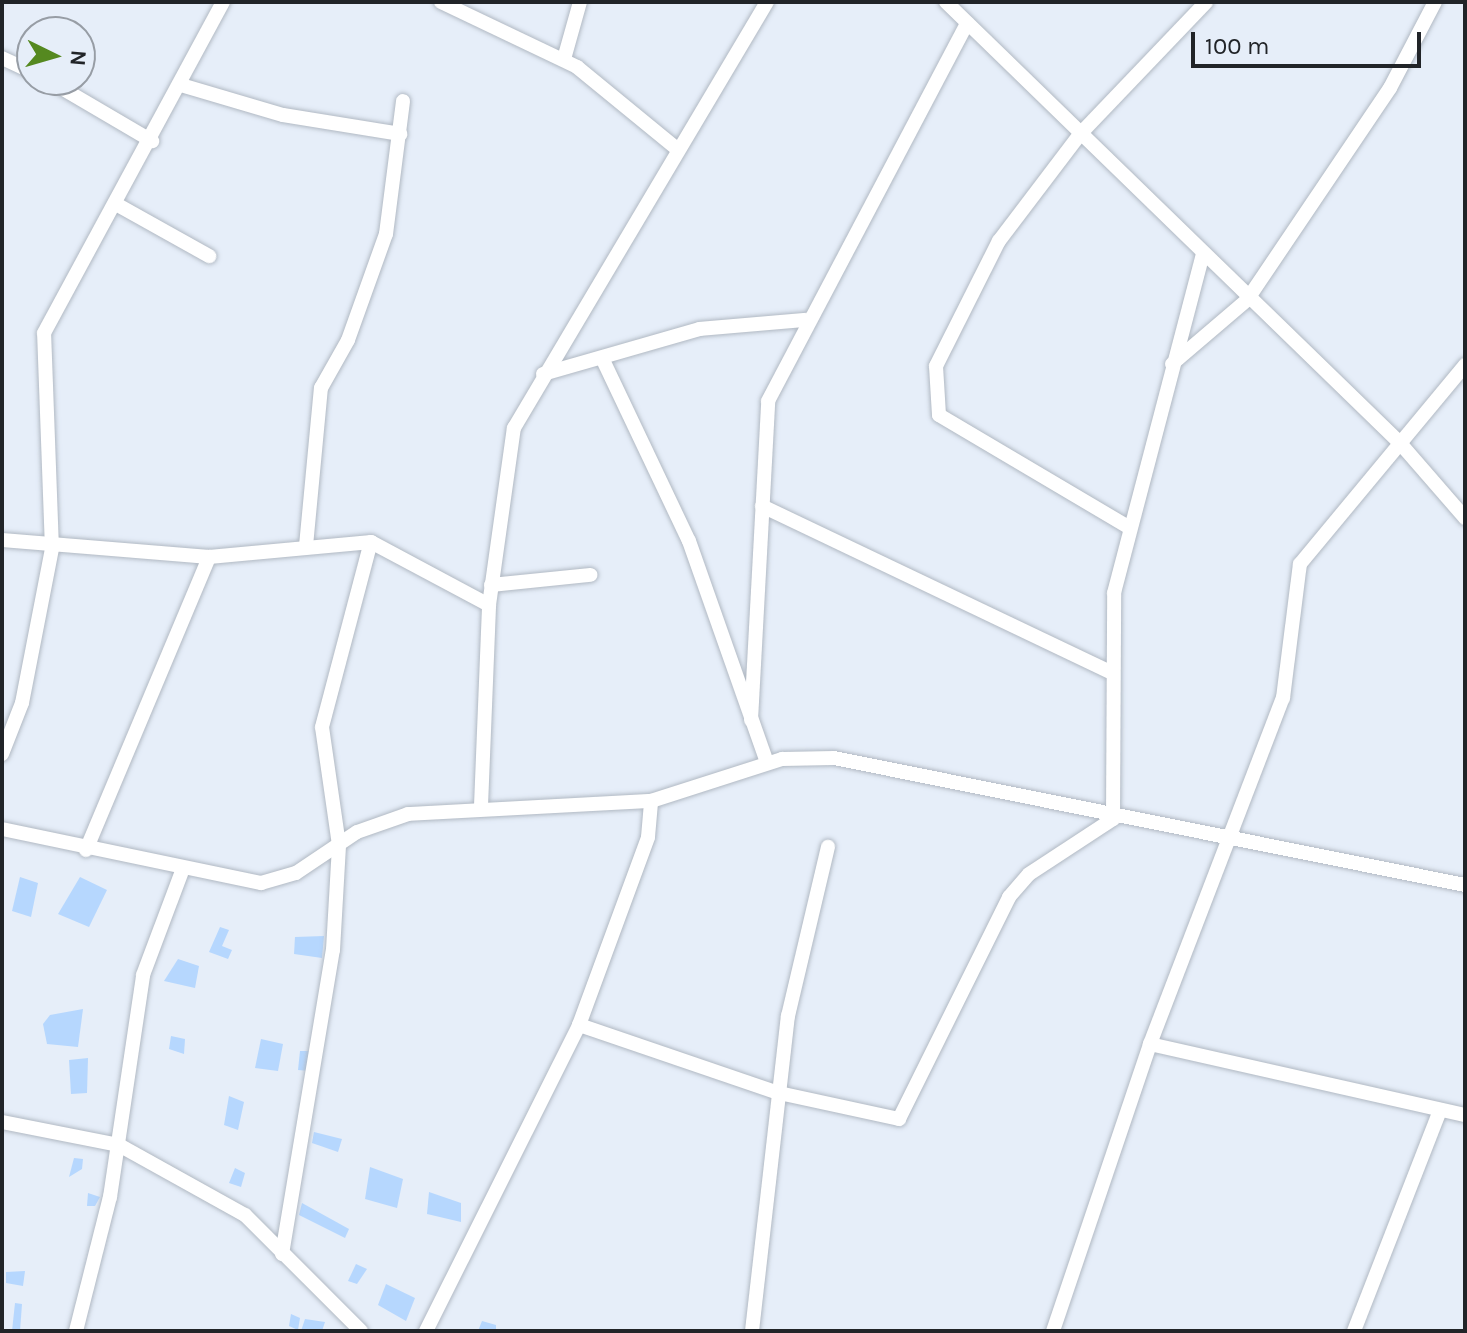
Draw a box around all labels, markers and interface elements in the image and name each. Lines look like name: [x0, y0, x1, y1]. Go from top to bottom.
north arrow: [16, 16, 96, 96]
scale bar: [1195, 16, 1425, 66]
text: 100 m: [1205, 32, 1270, 60]
text: N: [64, 49, 92, 67]

